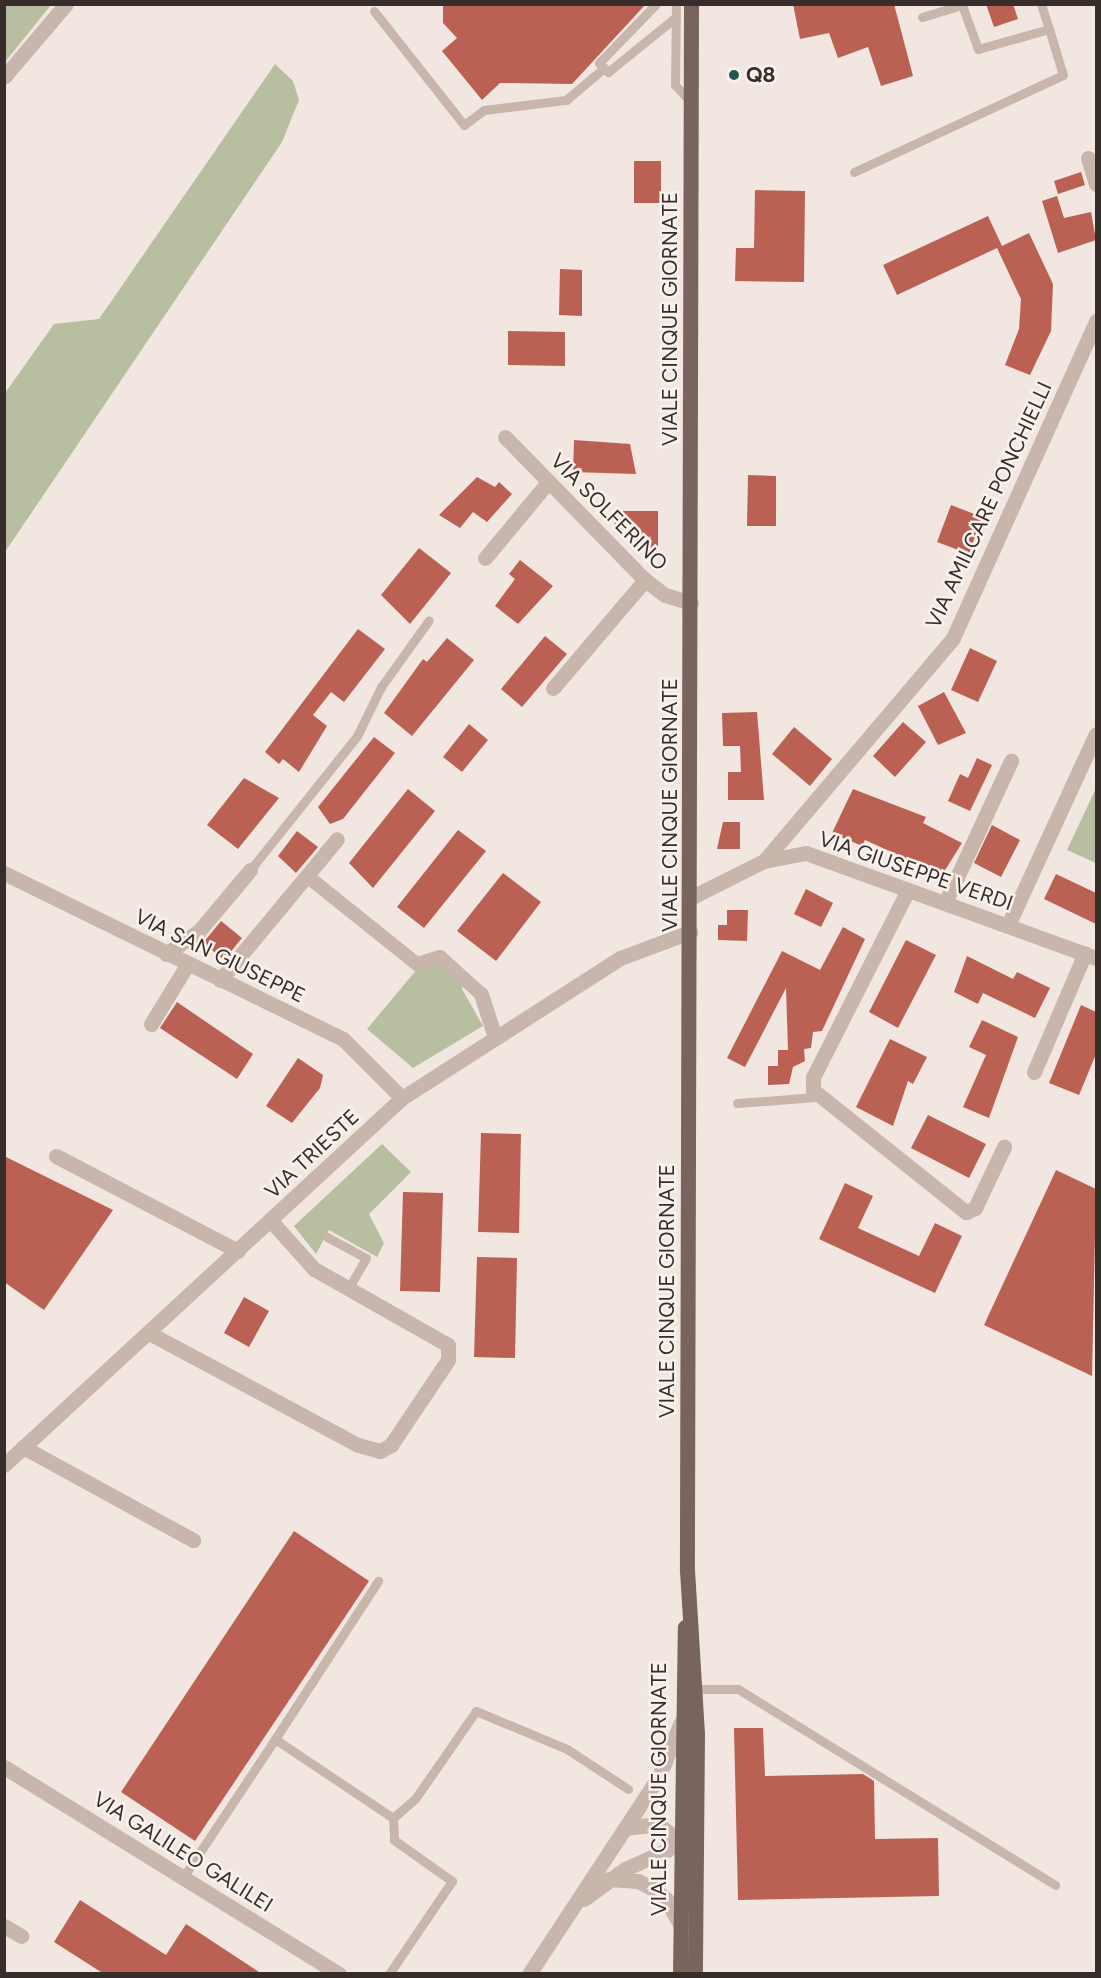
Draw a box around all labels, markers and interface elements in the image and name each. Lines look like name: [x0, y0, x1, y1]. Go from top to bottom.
place label: Q8: [746, 62, 775, 88]
marker: Q8: [727, 68, 741, 82]
street label: VIALE CINQUE GIORNATE: [657, 192, 683, 446]
street label: VIA AMILCARE PONCHIELLI: [921, 377, 1057, 633]
street label: VIA SOLFERINO: [545, 448, 673, 576]
street label: VIALE CINQUE GIORNATE: [657, 678, 683, 932]
street label: VIA GIUSEPPE VERDI: [816, 826, 1016, 916]
street label: VIA SAN GIUSEPPE: [131, 904, 309, 1008]
street label: VIA TRIESTE: [260, 1104, 364, 1204]
street label: VIALE CINQUE GIORNATE: [654, 1164, 680, 1418]
street label: VIALE CINQUE GIORNATE: [646, 1662, 672, 1916]
street label: VIA GALILEO GALILEI: [89, 1787, 277, 1917]

